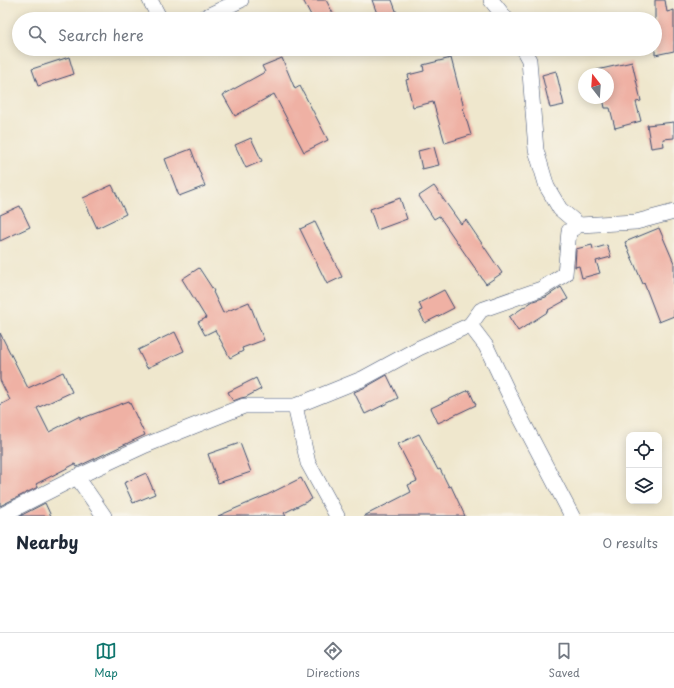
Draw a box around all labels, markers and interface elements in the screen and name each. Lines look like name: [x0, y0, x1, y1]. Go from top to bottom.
search box: [12, 12, 662, 56]
icon: search: [26, 23, 48, 45]
text: Search here: [58, 23, 144, 46]
north arrow: [578, 68, 614, 104]
map controls: [626, 432, 662, 504]
button: locate: [626, 432, 662, 468]
button: layers: [626, 468, 662, 504]
text: Nearby: [16, 529, 78, 555]
text: 0 results: [603, 533, 658, 552]
tab: Map: [94, 640, 118, 681]
tab: Directions: [306, 640, 360, 681]
tab: Saved: [548, 640, 580, 681]

